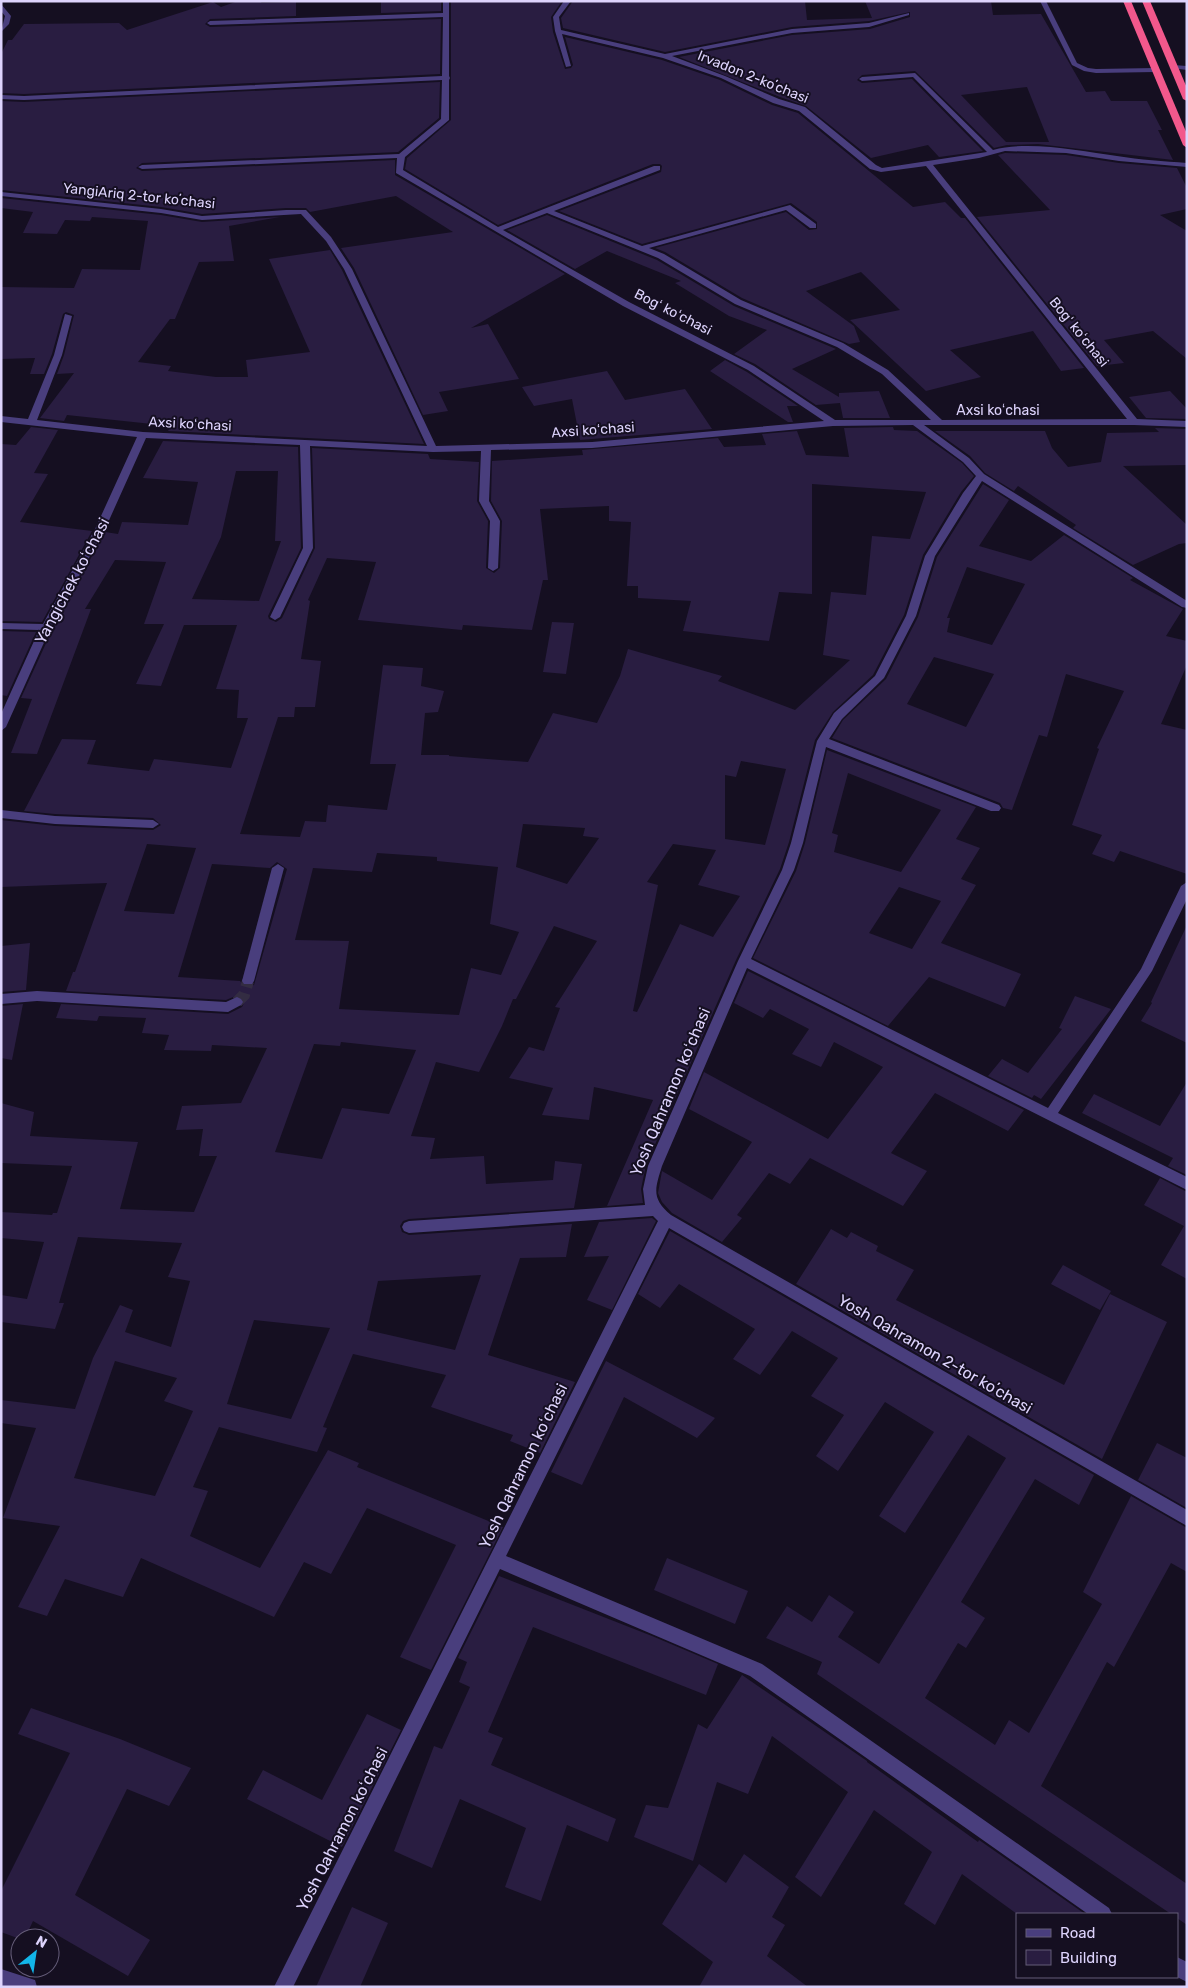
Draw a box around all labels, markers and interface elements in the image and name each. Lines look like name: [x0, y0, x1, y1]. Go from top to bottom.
street label: Irvadon 2-koʼchasi: [695, 47, 811, 107]
street label: YangiАriq 2-tor koʼchasi: [62, 180, 216, 212]
street label: Bogʻ koʻchasi: [631, 285, 715, 339]
street label: Bogʻ koʻchasi: [1046, 294, 1112, 370]
street label: Axsi koʻchasi: [956, 402, 1040, 419]
street label: Axsi koʻchasi: [148, 413, 232, 435]
street label: Axsi koʻchasi: [551, 419, 635, 441]
street label: Yangichek koʻchasi: [31, 515, 113, 647]
street label: Yosh Qahramon koʻchasi: [626, 1005, 714, 1179]
street label: Yosh Qahramon 2-tor koʼchasi: [834, 1290, 1036, 1418]
street label: Yosh Qahramon koʻchasi: [475, 1380, 571, 1552]
street label: Yosh Qahramon koʻchasi: [292, 1744, 392, 1914]
legend: [1016, 1913, 1178, 1978]
text: Road: [1060, 1924, 1096, 1942]
north arrow: [10, 1928, 60, 1978]
text: N: [33, 1932, 50, 1952]
text: Building: [1060, 1949, 1117, 1967]

